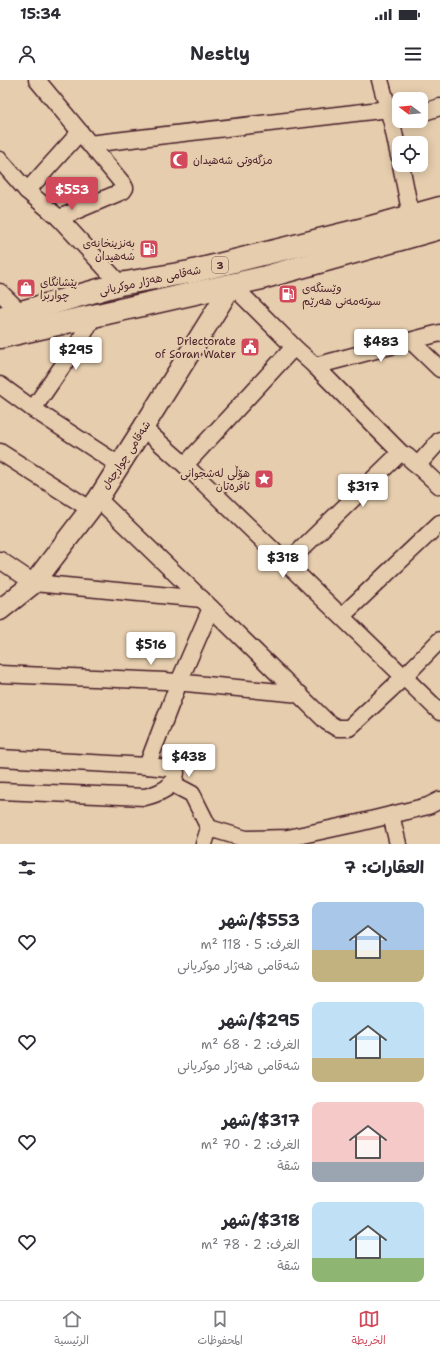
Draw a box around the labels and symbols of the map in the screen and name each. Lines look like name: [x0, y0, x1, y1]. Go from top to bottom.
north arrow: [392, 92, 428, 128]
mosque icon: مزگەوتی شەهیدان: [168, 149, 190, 171]
place label: مزگەوتی شەهیدان: [193, 153, 273, 168]
pin: $553: [48, 177, 96, 211]
place label: بەنزینخانەی شەهیدان: [83, 236, 135, 264]
fuel station icon: بەنزینخانەی شەهیدان: [138, 238, 160, 260]
road number: 3: [212, 257, 228, 273]
street label: شەقامی ھەژار موکریانی: [98, 262, 202, 299]
place label: پێشانگای چواربرا: [40, 275, 77, 303]
shop icon: پێشانگای چواربرا: [15, 277, 37, 299]
place label: وێستگەی سوتەمەنی هەرێم: [302, 281, 381, 310]
fuel station icon: وێستگەی سوتەمەنی هەرێم: [277, 283, 299, 305]
pin: $483: [357, 329, 405, 363]
place label: Driectorate of Soran Water: [155, 334, 236, 362]
public building icon: Driectorate of Soran Water: [239, 336, 261, 358]
pin: $295: [52, 337, 100, 371]
street label: شەقامی چوارچەل: [99, 418, 154, 493]
place label: هۆڵی لەشجوانی ئافرەتان: [180, 465, 250, 494]
place icon: هۆڵی لەشجوانی ئافرەتان: [253, 468, 275, 490]
pin: $317: [339, 474, 387, 508]
pin: $318: [259, 545, 307, 579]
pin: $516: [127, 632, 175, 666]
pin: $438: [165, 744, 213, 778]

